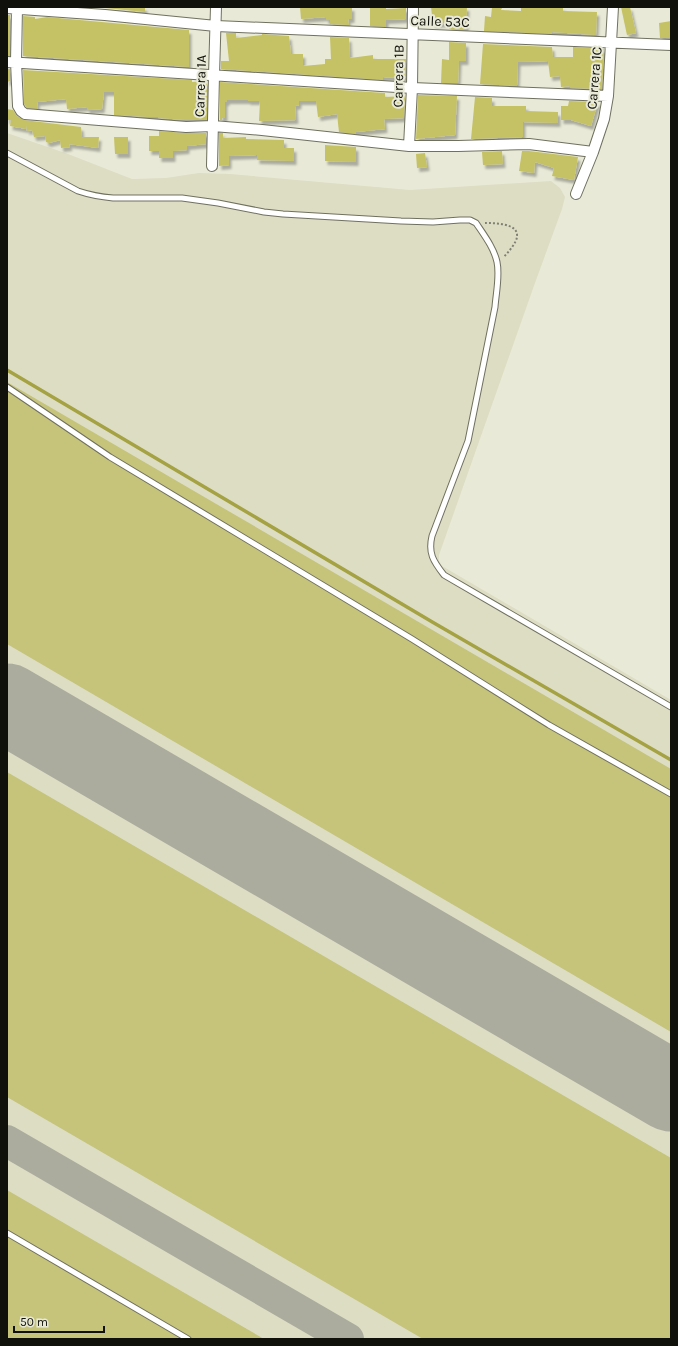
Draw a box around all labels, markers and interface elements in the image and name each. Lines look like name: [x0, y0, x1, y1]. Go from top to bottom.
street label: Calle 53C: [410, 12, 470, 31]
street label: Carrera 1B: [389, 44, 408, 108]
street label: Carrera 1C: [583, 46, 606, 110]
street label: Carrera 1A: [191, 55, 210, 117]
scale bar: [14, 1308, 104, 1334]
text: 50 m: [20, 1315, 48, 1329]

